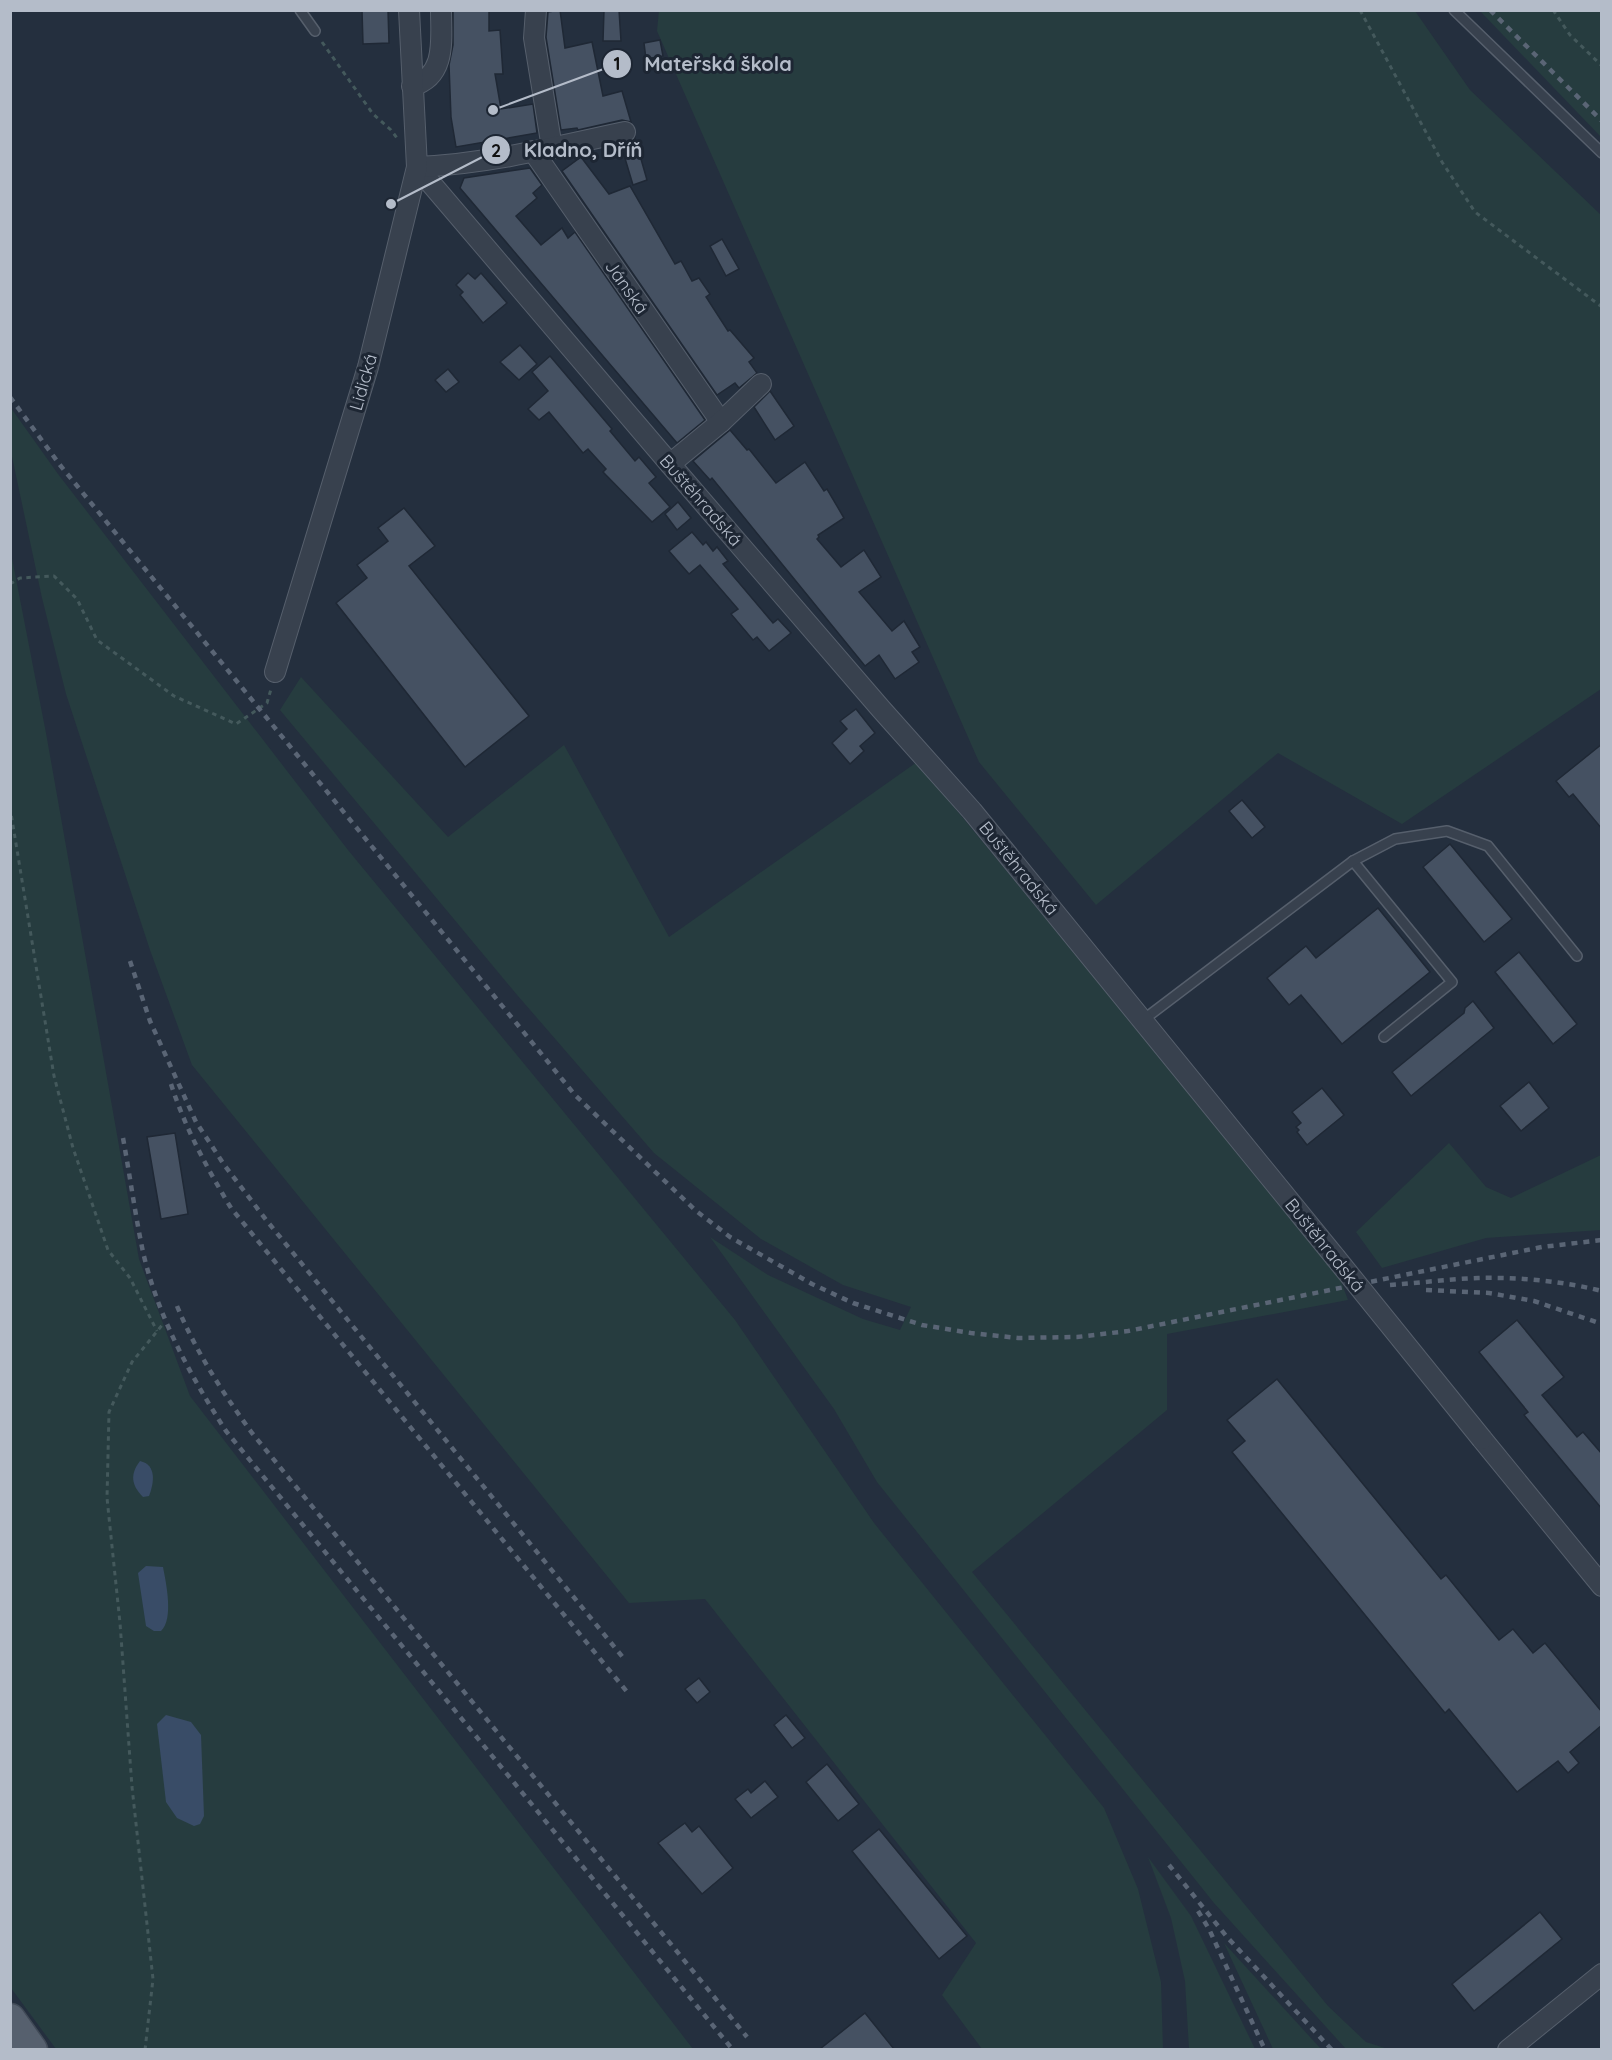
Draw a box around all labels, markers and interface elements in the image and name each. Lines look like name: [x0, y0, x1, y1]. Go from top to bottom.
callout: Mateřská škola: [602, 45, 804, 83]
text: Mateřská škola: [644, 51, 792, 76]
text: 1: [613, 52, 621, 75]
callout: Kladno, Dříň: [481, 131, 654, 169]
text: Kladno, Dříň: [524, 137, 642, 162]
text: 2: [491, 139, 501, 162]
street label: Jánská: [600, 256, 654, 318]
street label: Lidická: [344, 351, 382, 413]
street label: Buštěhradská: [655, 449, 747, 551]
street label: Buštěhradská: [974, 816, 1064, 920]
street label: Buštěhradská: [1280, 1193, 1370, 1297]

